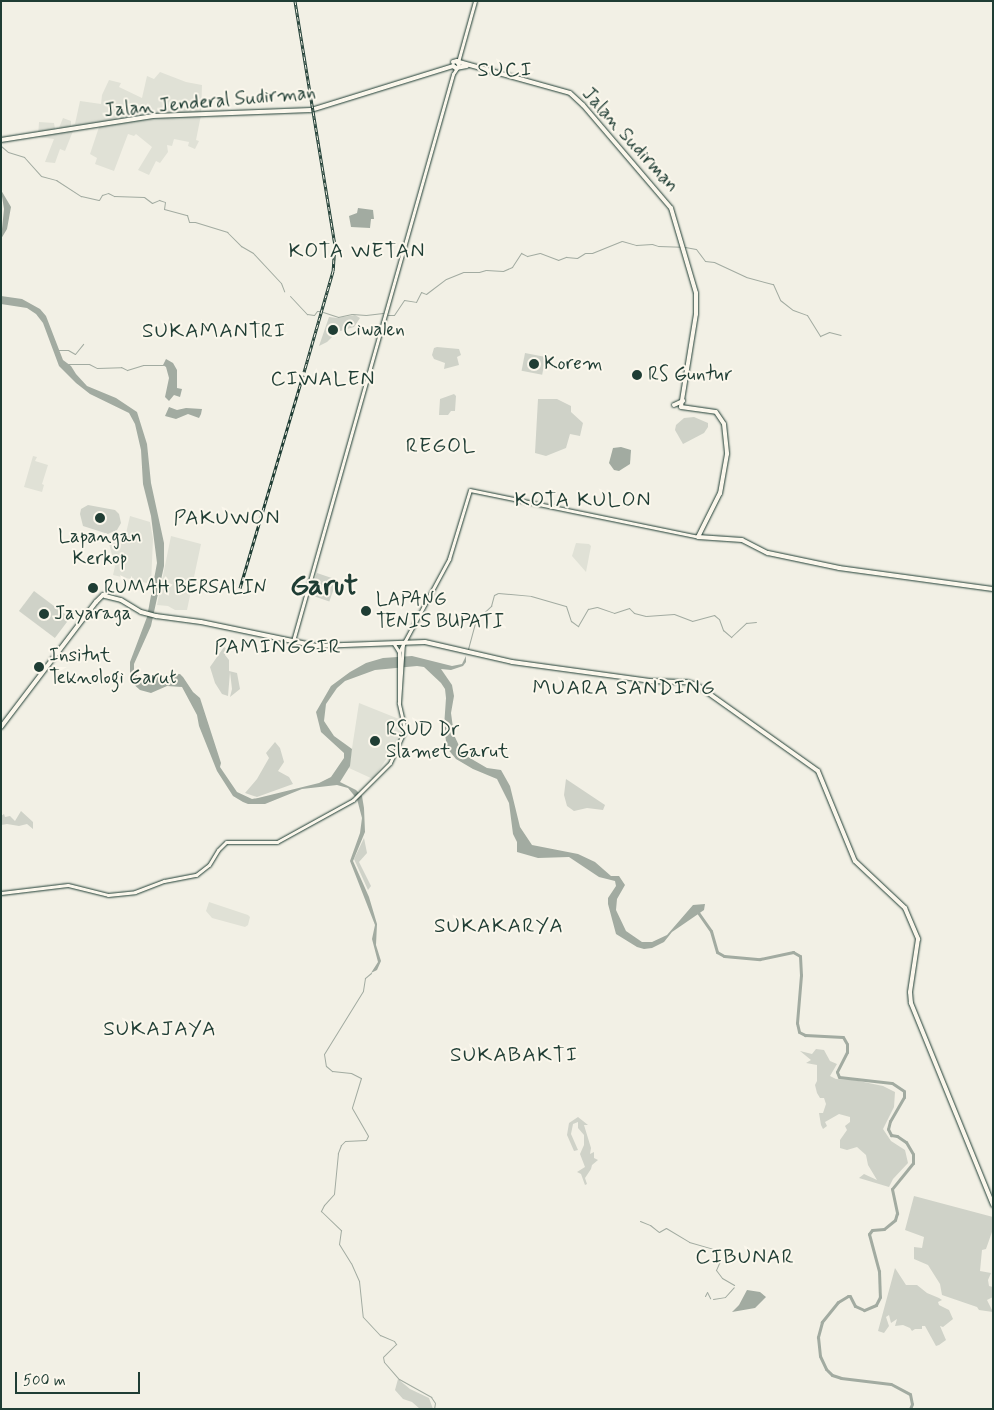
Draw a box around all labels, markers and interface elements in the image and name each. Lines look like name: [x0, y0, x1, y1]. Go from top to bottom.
district label: SUCI: [478, 57, 532, 83]
street label: Jalan Jenderal Sudirman: [103, 81, 317, 123]
street label: Jalan Sudirman: [577, 83, 683, 197]
district label: KOTA WETAN: [286, 238, 428, 264]
district label: SUKAMANTRI: [139, 318, 289, 344]
place label: Ciwalen: [343, 319, 405, 341]
marker: Ciwalen: [327, 324, 339, 336]
place label: Korem: [544, 353, 603, 375]
marker: Korem: [528, 358, 540, 370]
place label: RS Guntur: [648, 364, 733, 386]
district label: CIWALEN: [271, 366, 375, 392]
marker: RS Guntur: [630, 368, 644, 382]
district label: REGOL: [406, 433, 476, 459]
district label: KOTA KULON: [514, 487, 652, 513]
district label: PAKUWON: [175, 505, 279, 531]
marker: Lapangan Kerkop: [94, 512, 106, 524]
place label: Lapangan Kerkop: [58, 526, 142, 570]
district label: Garut: [290, 570, 358, 604]
place label: RUMAH BERSALIN: [104, 577, 261, 599]
marker: RUMAH BERSALIN: [86, 581, 100, 595]
place label: LAPANG TENIS BUPATI: [376, 589, 499, 633]
place label: Jayaraga: [54, 603, 132, 625]
marker: LAPANG TENIS BUPATI: [360, 605, 372, 617]
marker: Jayaraga: [38, 608, 50, 620]
district label: PAMINGGIR: [213, 634, 343, 660]
place label: Insitut Teknologi Garut: [49, 645, 174, 689]
marker: Insitut Teknologi Garut: [33, 661, 45, 673]
district label: MUARA SANDING: [530, 675, 718, 701]
place label: RSUD Dr Slamet Garut: [386, 719, 501, 763]
marker: RSUD Dr Slamet Garut: [368, 734, 382, 748]
district label: SUKAKARYA: [436, 913, 562, 939]
district label: SUKAJAYA: [103, 1016, 217, 1042]
district label: SUKABAKTI: [448, 1042, 580, 1068]
district label: CIBUNAR: [695, 1244, 795, 1270]
scale bar: [18, 1362, 142, 1394]
text: 500 m: [23, 1371, 66, 1391]

